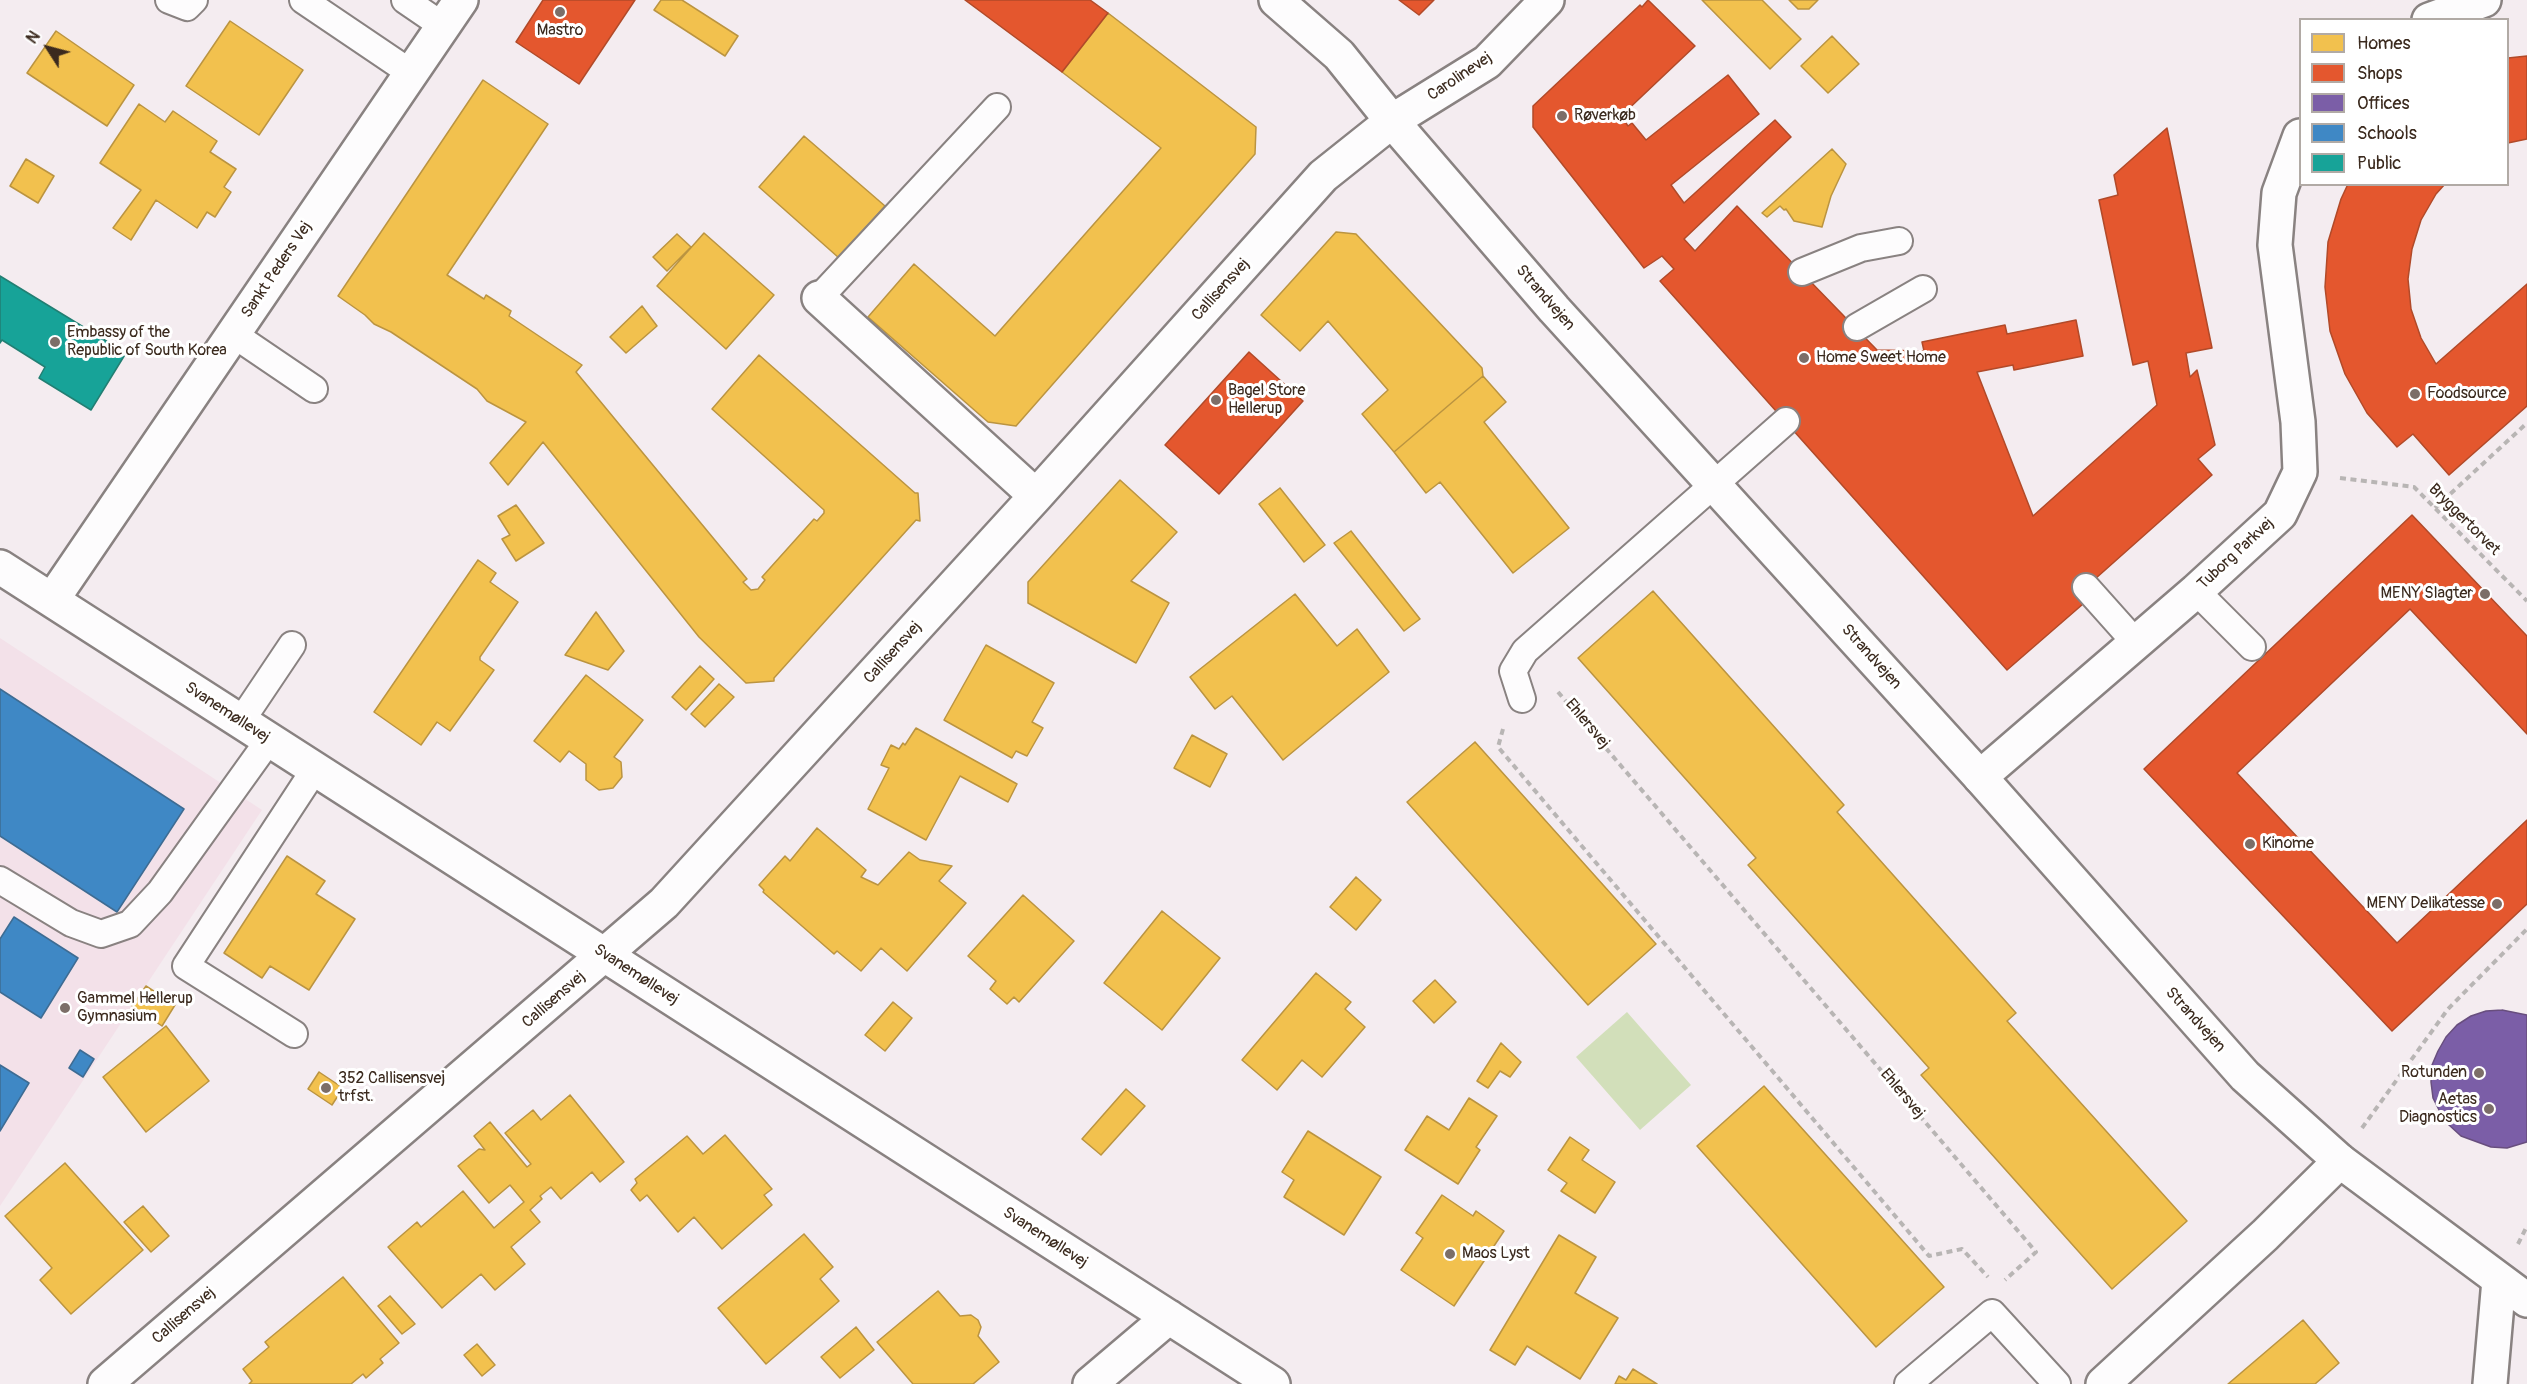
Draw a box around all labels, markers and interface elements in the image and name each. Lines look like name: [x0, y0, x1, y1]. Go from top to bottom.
marker: Mastro: [553, 5, 567, 19]
north arrow: [18, 18, 78, 78]
legend: [2299, 18, 2509, 186]
place label: Mastro: [537, 21, 583, 41]
text: N: [22, 27, 45, 48]
text: Homes: [2357, 32, 2410, 55]
street label: Carolinevej: [1424, 48, 1496, 106]
text: Shops: [2357, 62, 2402, 85]
text: Offices: [2357, 92, 2409, 115]
place label: Røverkøb: [1574, 106, 1636, 126]
marker: Røverkøb: [1555, 109, 1569, 123]
text: Schools: [2357, 122, 2417, 145]
text: Public: [2357, 152, 2401, 175]
street label: Sankt Peders Vej: [238, 218, 316, 322]
street label: Callisensvej: [1188, 255, 1254, 325]
street label: Strandvejen: [1511, 261, 1579, 335]
place label: Embassy of the Republic of South Korea: [67, 323, 227, 361]
marker: Embassy of the Republic of South Korea: [48, 335, 62, 349]
place label: Home Sweet Home: [1816, 348, 1946, 368]
marker: Home Sweet Home: [1797, 351, 1811, 365]
place label: Bagel Store Hellerup: [1228, 381, 1305, 419]
place label: Foodsource: [2427, 384, 2506, 404]
marker: Foodsource: [2408, 387, 2422, 401]
marker: Bagel Store Hellerup: [1209, 393, 1223, 407]
street label: Bryggertorvet: [2424, 480, 2504, 560]
street label: Tuborg Parkvej: [2194, 514, 2278, 594]
place label: MENY Slagter: [2381, 584, 2473, 604]
marker: MENY Slagter: [2478, 587, 2492, 601]
street label: Callisensvej: [860, 618, 926, 688]
street label: Strandvejen: [1837, 621, 1905, 693]
street label: Svanemøllevej: [181, 678, 273, 748]
street label: Ehlersvej: [1561, 695, 1613, 753]
place label: Kinome: [2262, 834, 2314, 854]
marker: Kinome: [2243, 837, 2257, 851]
place label: MENY Delikatesse: [2367, 894, 2485, 914]
marker: MENY Delikatesse: [2490, 897, 2504, 911]
street label: Svanemøllevej: [590, 940, 682, 1010]
street label: Callisensvej: [519, 967, 589, 1033]
street label: Strandvejen: [2161, 984, 2229, 1056]
place label: Gammel Hellerup Gymnasium: [77, 989, 193, 1027]
marker: Gammel Hellerup Gymnasium: [58, 1001, 72, 1015]
place label: Rotunden: [2401, 1063, 2467, 1083]
street label: Ehlersvej: [1876, 1065, 1928, 1123]
marker: Rotunden: [2472, 1066, 2486, 1080]
place label: 352 Callisensvej trfst.: [338, 1069, 445, 1107]
marker: 352 Callisensvej trfst.: [319, 1081, 333, 1095]
place label: Aetas Diagnostics: [2399, 1090, 2477, 1128]
marker: Aetas Diagnostics: [2482, 1102, 2496, 1116]
street label: Svanemøllevej: [999, 1203, 1091, 1273]
place label: Maos Lyst: [1462, 1244, 1530, 1264]
marker: Maos Lyst: [1443, 1247, 1457, 1261]
street label: Callisensvej: [149, 1283, 219, 1349]

